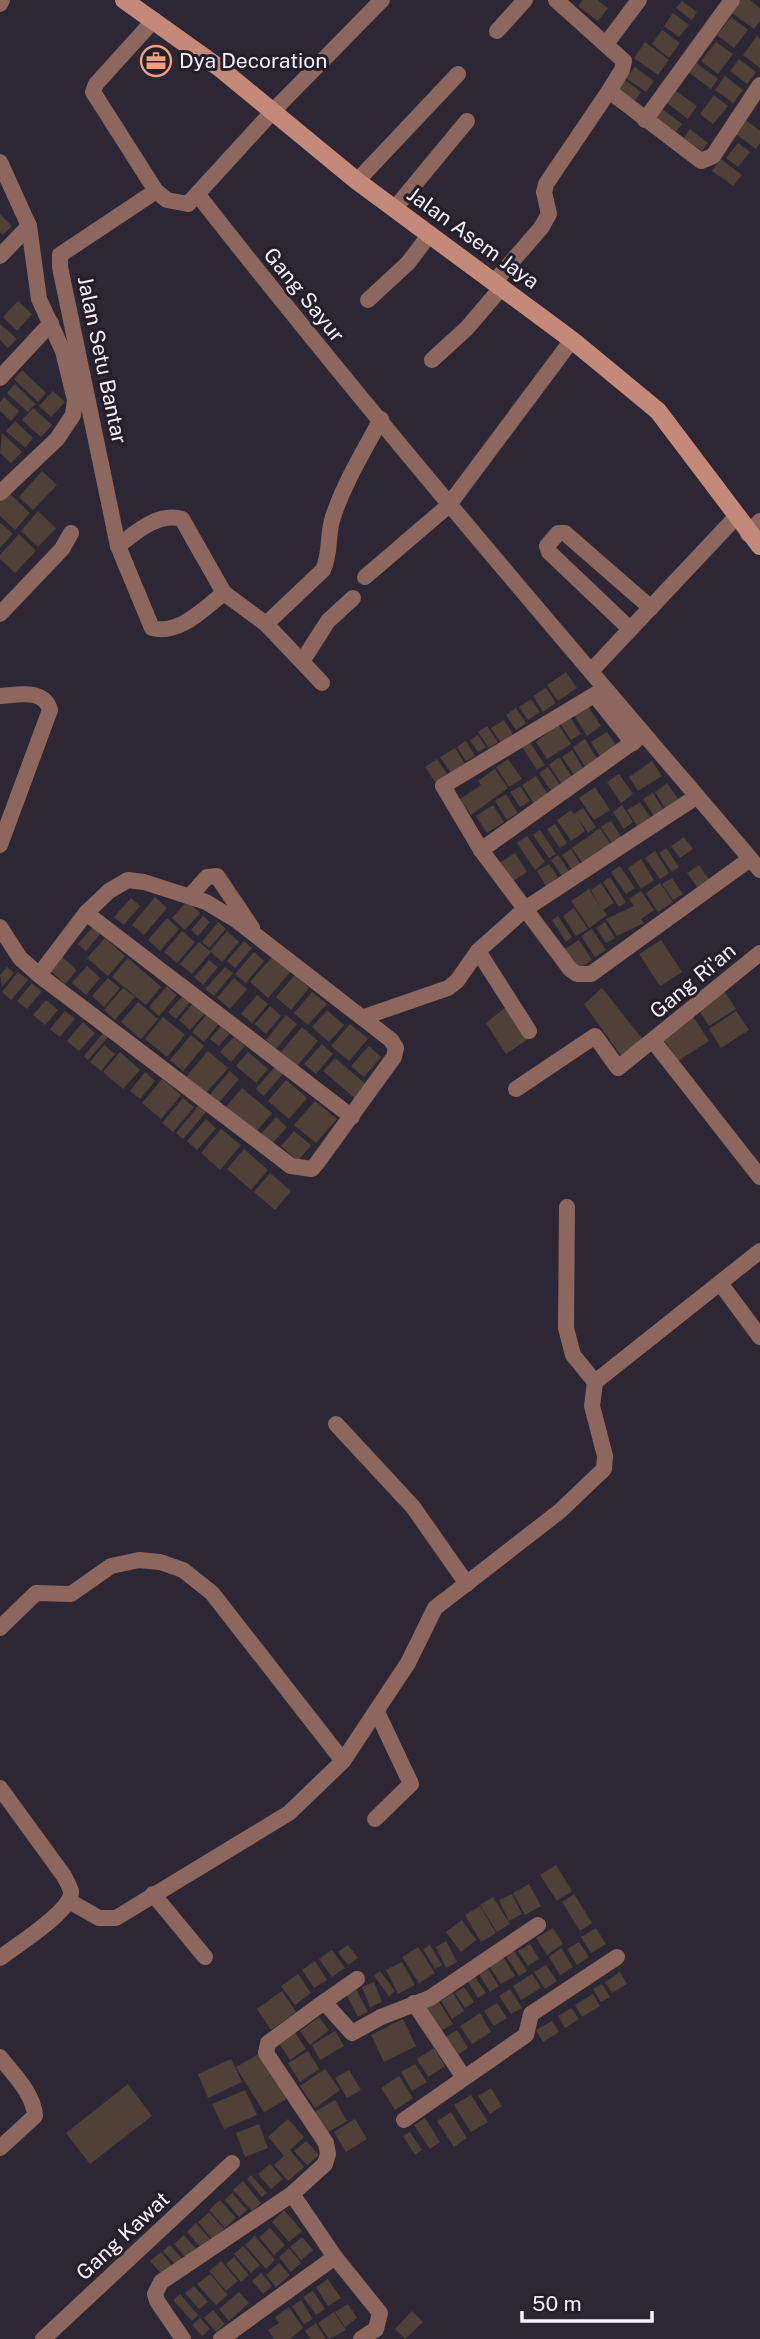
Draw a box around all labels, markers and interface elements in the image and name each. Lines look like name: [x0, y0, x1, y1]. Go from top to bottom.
office icon: Dya Decoration: [139, 44, 173, 78]
place label: Dya Decoration: [179, 48, 327, 73]
street label: Jalan Asem Jaya: [402, 181, 544, 294]
street label: Gang Sayur: [259, 242, 350, 347]
street label: Jalan Setu Bantar: [72, 274, 132, 446]
street label: Gang Ri'an: [645, 938, 741, 1024]
street label: Gang Kawat: [71, 2186, 174, 2285]
scale bar: [522, 2280, 652, 2324]
text: 50 m: [532, 2291, 582, 2316]

